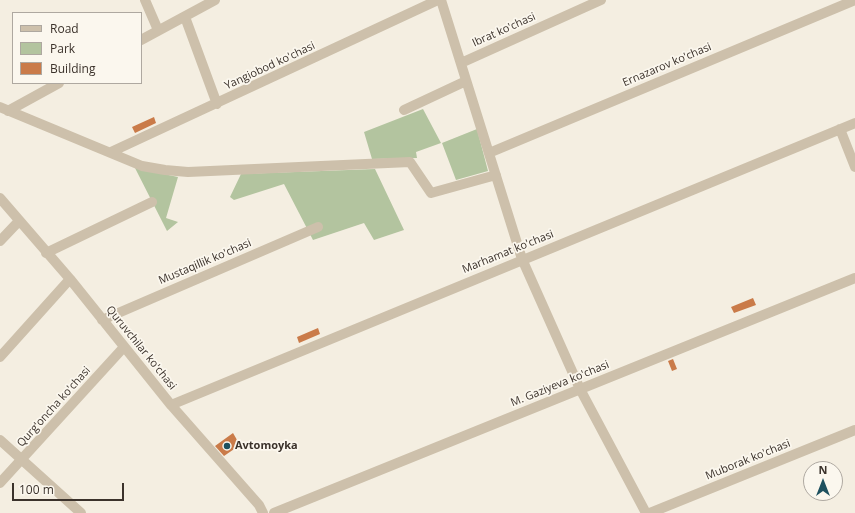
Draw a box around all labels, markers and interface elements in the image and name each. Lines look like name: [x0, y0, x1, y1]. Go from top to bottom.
street label: Ibrat ko'chasi: [470, 10, 538, 50]
legend: [12, 12, 142, 84]
text: Road: [50, 20, 79, 37]
street label: Yangiobod ko'chasi: [223, 39, 317, 93]
text: Park: [50, 40, 75, 57]
street label: Ernazarov ko'chasi: [621, 40, 713, 90]
text: Building: [50, 60, 95, 77]
street label: Marhamat ko'chasi: [460, 228, 556, 276]
street label: Mustaqillik ko'chasi: [157, 237, 253, 287]
street label: Quruvchilar ko'chasi: [103, 303, 179, 393]
street label: M. Gaziyeva ko'chasi: [509, 358, 611, 410]
street label: Qurg'oncha ko'chasi: [14, 364, 94, 450]
street label: Muborak ko'chasi: [704, 437, 792, 483]
place label: Avtomoyka: [235, 439, 298, 453]
marker: Avtomoyka: [222, 441, 232, 451]
north arrow: [803, 461, 843, 501]
text: N: [819, 462, 827, 477]
scale bar: [14, 475, 126, 501]
text: 100 m: [19, 481, 54, 498]

